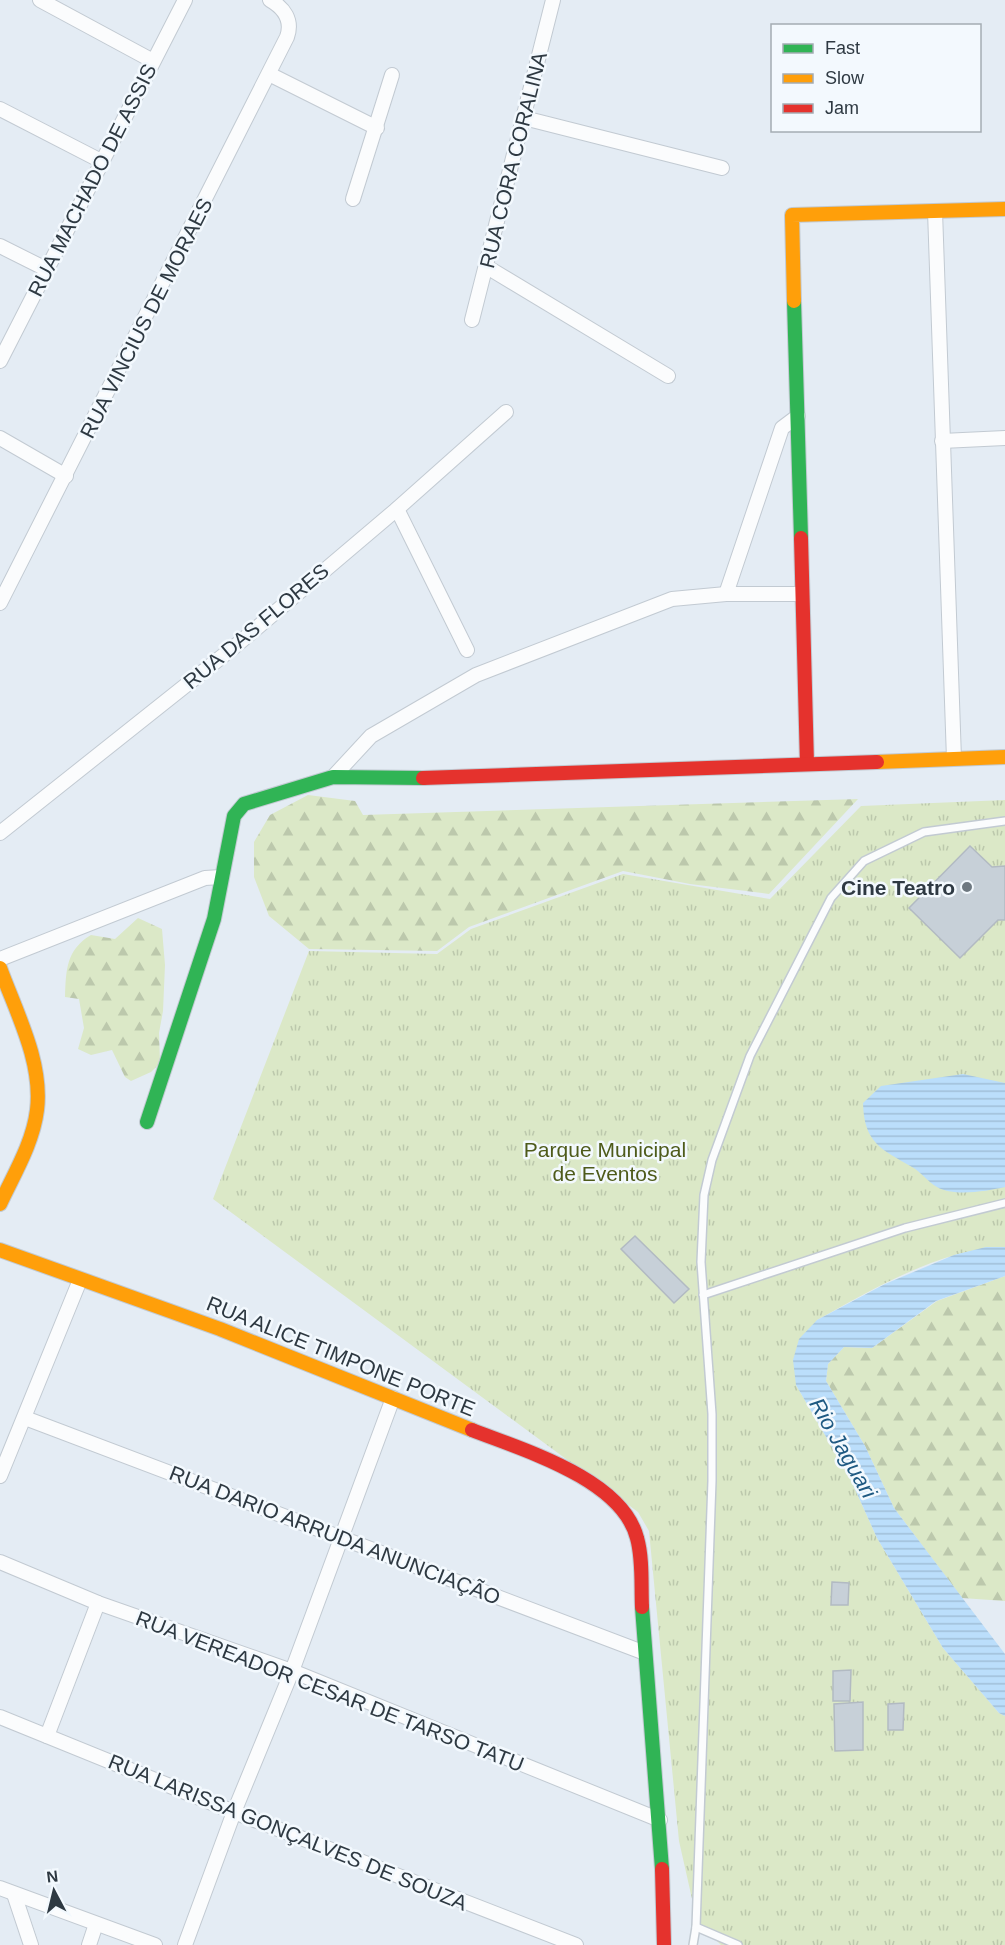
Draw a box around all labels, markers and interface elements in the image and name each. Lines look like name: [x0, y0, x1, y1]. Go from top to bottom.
legend: [771, 24, 981, 132]
text: Fast: [825, 38, 860, 58]
street label: RUA CORA CORALINA: [475, 50, 551, 270]
street label: RUA MACHADO DE ASSIS: [23, 60, 161, 300]
text: Slow: [825, 68, 865, 88]
text: Jam: [825, 98, 859, 118]
street label: RUA VINCIUS DE MORAES: [75, 194, 217, 442]
street label: RUA DAS FLORES: [179, 559, 333, 693]
place label: Cine Teatro: [841, 876, 955, 899]
marker: Cine Teatro: [960, 880, 974, 894]
park label: Parque Municipal de Eventos: [524, 1138, 686, 1185]
street label: RUA ALICE TIMPONE PORTE: [203, 1291, 479, 1421]
water label: Rio Jaguari: [804, 1394, 882, 1503]
street label: RUA DARIO ARRUDA ANUNCIAÇÃO: [166, 1461, 504, 1609]
street label: RUA VEREADOR CESAR DE TARSO TATU: [133, 1606, 527, 1776]
street label: RUA LARISSA GONÇALVES DE SOUZA: [105, 1749, 471, 1915]
north arrow: [24, 1861, 84, 1921]
text: N: [45, 1867, 59, 1886]

